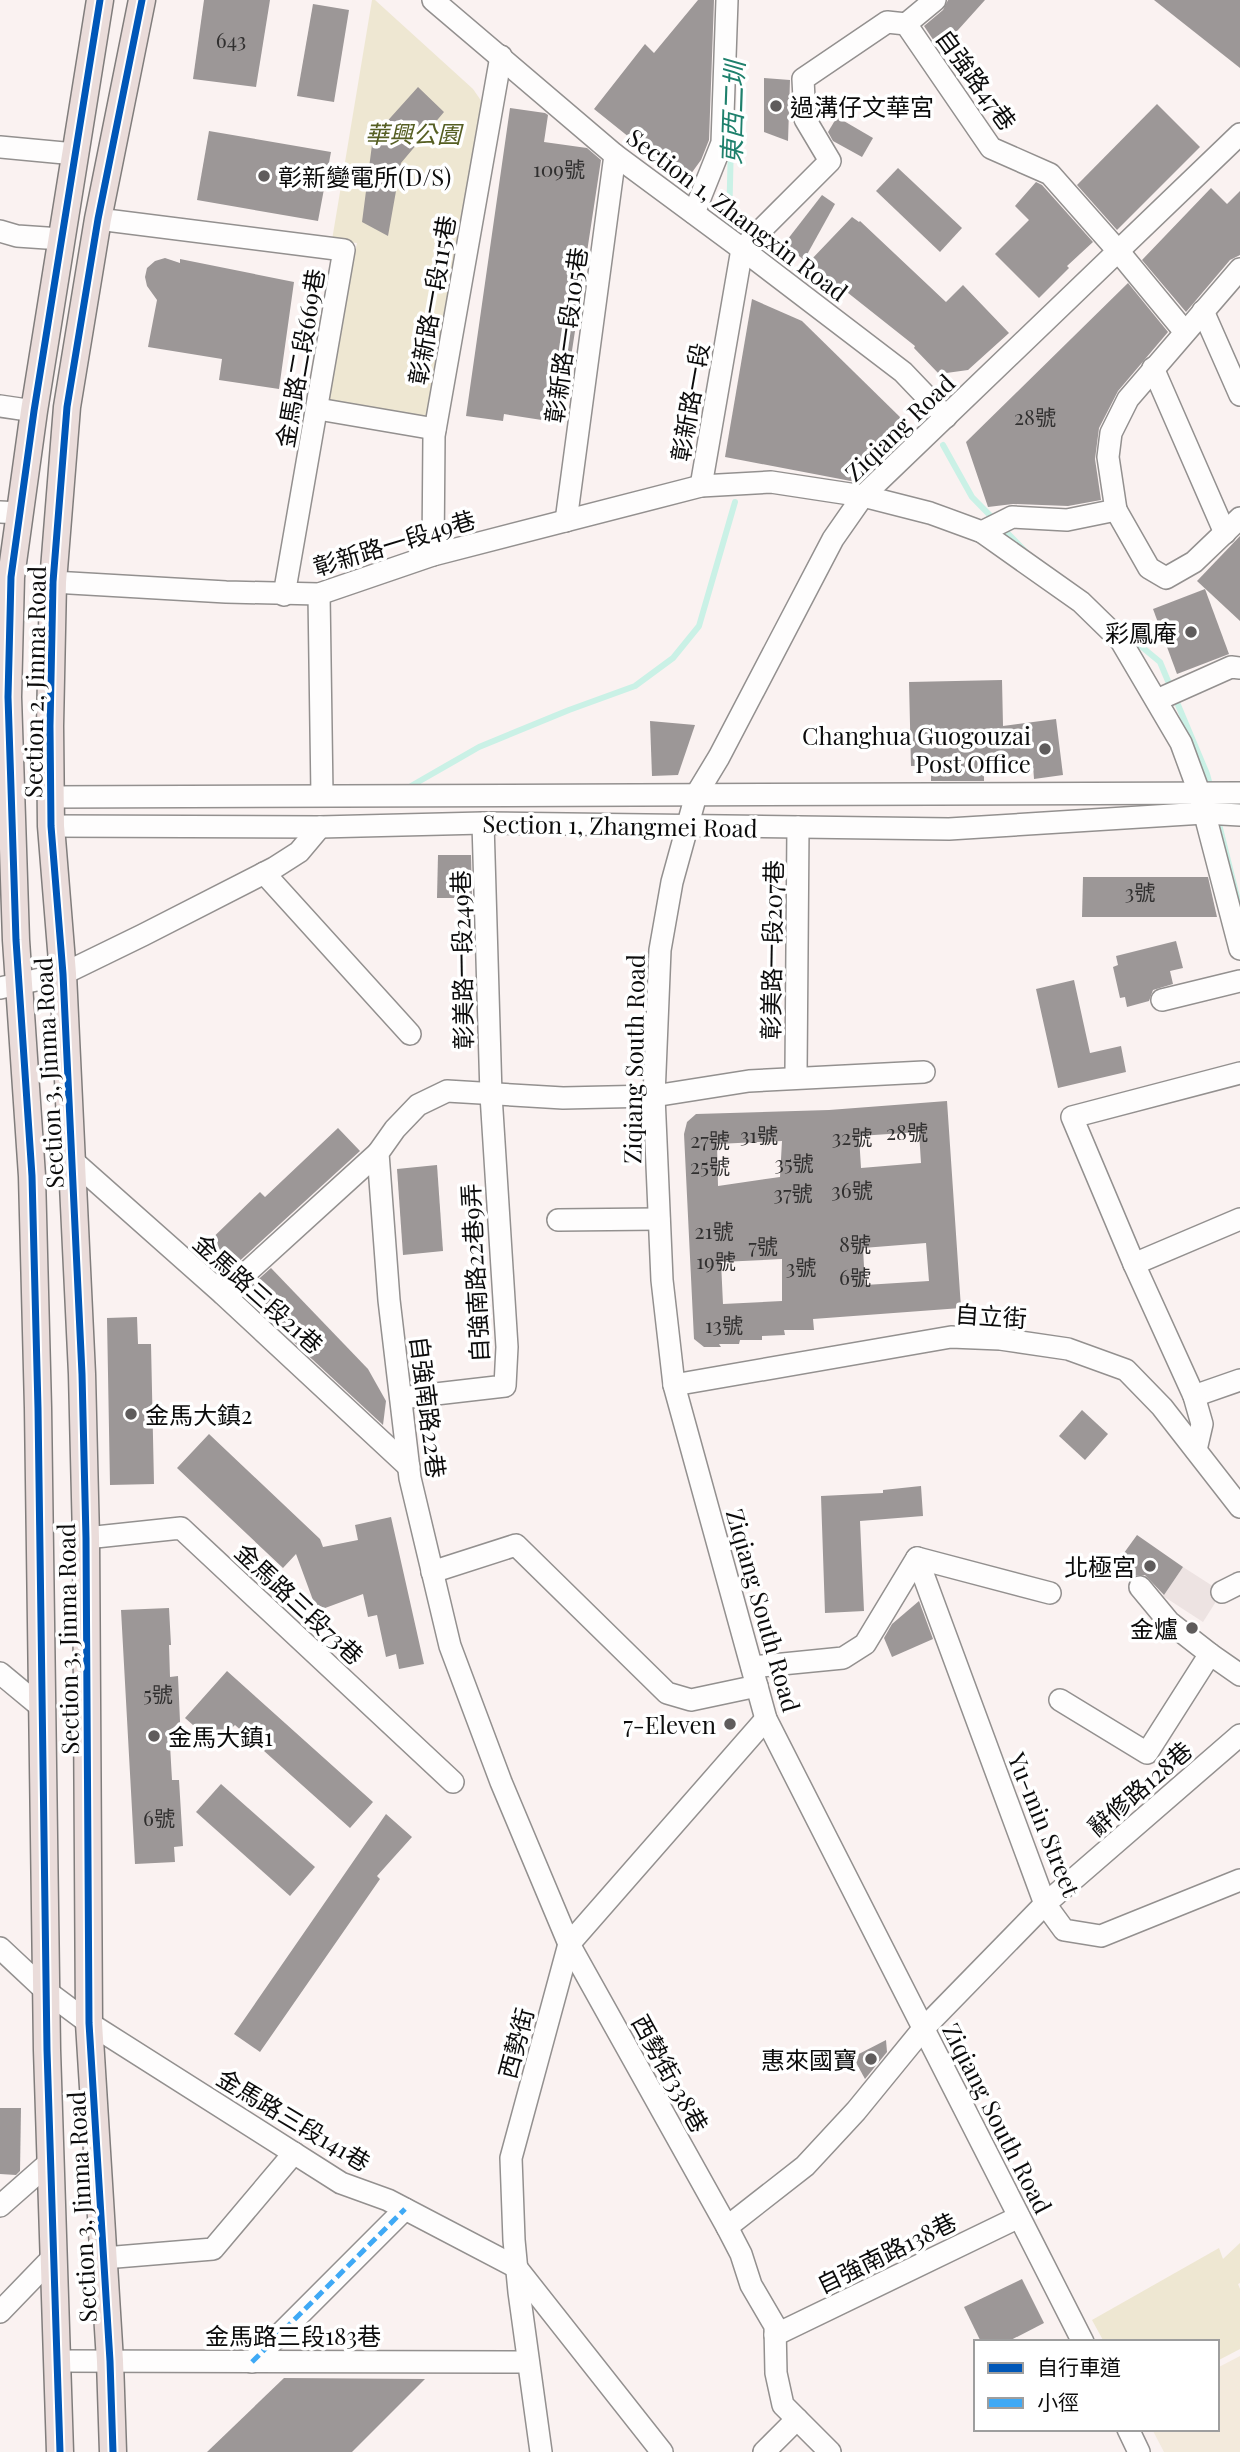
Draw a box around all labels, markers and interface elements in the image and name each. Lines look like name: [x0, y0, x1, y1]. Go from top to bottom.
street label: 自強路47巷: [930, 22, 1024, 136]
house number: 643: [216, 25, 246, 53]
water label: 東西二圳: [713, 56, 751, 166]
place label: 過溝仔文華宮: [790, 90, 934, 122]
marker: 過溝仔文華宮: [768, 98, 784, 114]
park label: 華興公園: [365, 117, 464, 149]
street label: Section 1, Zhangxin Road: [621, 120, 855, 308]
house number: 109號: [533, 154, 585, 182]
place label: 彰新變電所(D/S): [278, 160, 451, 192]
marker: 彰新變電所(D/S): [256, 168, 272, 184]
street label: 彰新路一段115巷: [400, 213, 462, 387]
street label: 彰新路一段105巷: [537, 245, 593, 425]
street label: 金馬路二段669巷: [268, 266, 330, 450]
street label: 彰新路一段: [663, 340, 715, 464]
street label: Ziqiang Road: [837, 366, 961, 488]
house number: 28號: [1014, 402, 1056, 430]
street label: 彰新路一段49巷: [309, 502, 479, 582]
street label: Section 2, Jinma Road: [16, 566, 52, 798]
place label: 彩鳳庵: [1105, 616, 1177, 648]
marker: 彩鳳庵: [1183, 624, 1199, 640]
place label: Changhua Guogouzai Post Office: [802, 719, 1031, 779]
marker: Changhua Guogouzai Post Office: [1037, 741, 1053, 757]
street label: Section 1, Zhangmei Road: [482, 807, 758, 843]
street label: 彰美路一段207巷: [753, 860, 789, 1040]
street label: 彰美路一段249巷: [443, 870, 479, 1050]
house number: 3號: [1125, 877, 1155, 905]
street label: Ziqiang South Road: [615, 954, 651, 1164]
street label: Section 3, Jinma Road: [26, 957, 70, 1189]
house number: 28號: [886, 1117, 928, 1145]
house number: 31號: [740, 1120, 778, 1148]
house number: 32號: [832, 1122, 872, 1150]
house number: 27號: [690, 1125, 730, 1153]
house number: 35號: [774, 1148, 814, 1176]
house number: 25號: [690, 1151, 730, 1179]
house number: 36號: [831, 1175, 873, 1203]
house number: 37號: [774, 1178, 813, 1206]
street label: 自強南路22巷9弄: [453, 1183, 495, 1363]
house number: 21號: [695, 1216, 733, 1244]
street label: 金馬路三段21巷: [187, 1226, 331, 1360]
house number: 8號: [839, 1229, 871, 1257]
house number: 7號: [748, 1231, 778, 1259]
house number: 19號: [696, 1246, 736, 1274]
house number: 3號: [786, 1252, 816, 1280]
house number: 6號: [839, 1262, 871, 1290]
street label: 自立街: [954, 1297, 1028, 1333]
house number: 13號: [705, 1310, 743, 1338]
street label: 自強南路22巷: [404, 1334, 454, 1480]
place label: 金馬大鎮2: [145, 1398, 253, 1430]
marker: 金馬大鎮2: [123, 1406, 139, 1422]
street label: Ziqiang South Road: [720, 1505, 808, 1715]
street label: Section 3, Jinma Road: [49, 1523, 85, 1755]
street label: 金馬路三段73巷: [229, 1535, 371, 1671]
place label: 北極宮: [1064, 1550, 1136, 1582]
marker: 北極宮: [1142, 1558, 1158, 1574]
place label: 金爐: [1130, 1612, 1178, 1644]
marker: 金爐: [1184, 1620, 1200, 1636]
house number: 5號: [143, 1679, 173, 1707]
place label: 7-Eleven: [623, 1708, 716, 1740]
marker: 7-Eleven: [722, 1716, 738, 1732]
place label: 金馬大鎮1: [168, 1720, 273, 1752]
marker: 金馬大鎮1: [146, 1728, 162, 1744]
street label: 辭修路128巷: [1080, 1734, 1198, 1842]
street label: Yu-min Street: [1001, 1747, 1089, 1901]
house number: 6號: [143, 1803, 175, 1831]
street label: 西勢街: [490, 2004, 540, 2082]
street label: 西勢街338巷: [625, 2008, 717, 2138]
street label: Ziqiang South Road: [936, 2017, 1060, 2219]
place label: 惠來國寶: [761, 2043, 857, 2075]
marker: 惠來國寶: [863, 2051, 879, 2067]
street label: 金馬路三段141巷: [211, 2061, 377, 2177]
street label: Section 3, Jinma Road: [59, 2091, 103, 2323]
street label: 自強南路138巷: [811, 2204, 961, 2300]
street label: 金馬路三段183巷: [205, 2319, 381, 2351]
legend: [974, 2340, 1219, 2431]
text: 自行車道: [1037, 2352, 1121, 2380]
text: 小徑: [1037, 2387, 1079, 2415]

